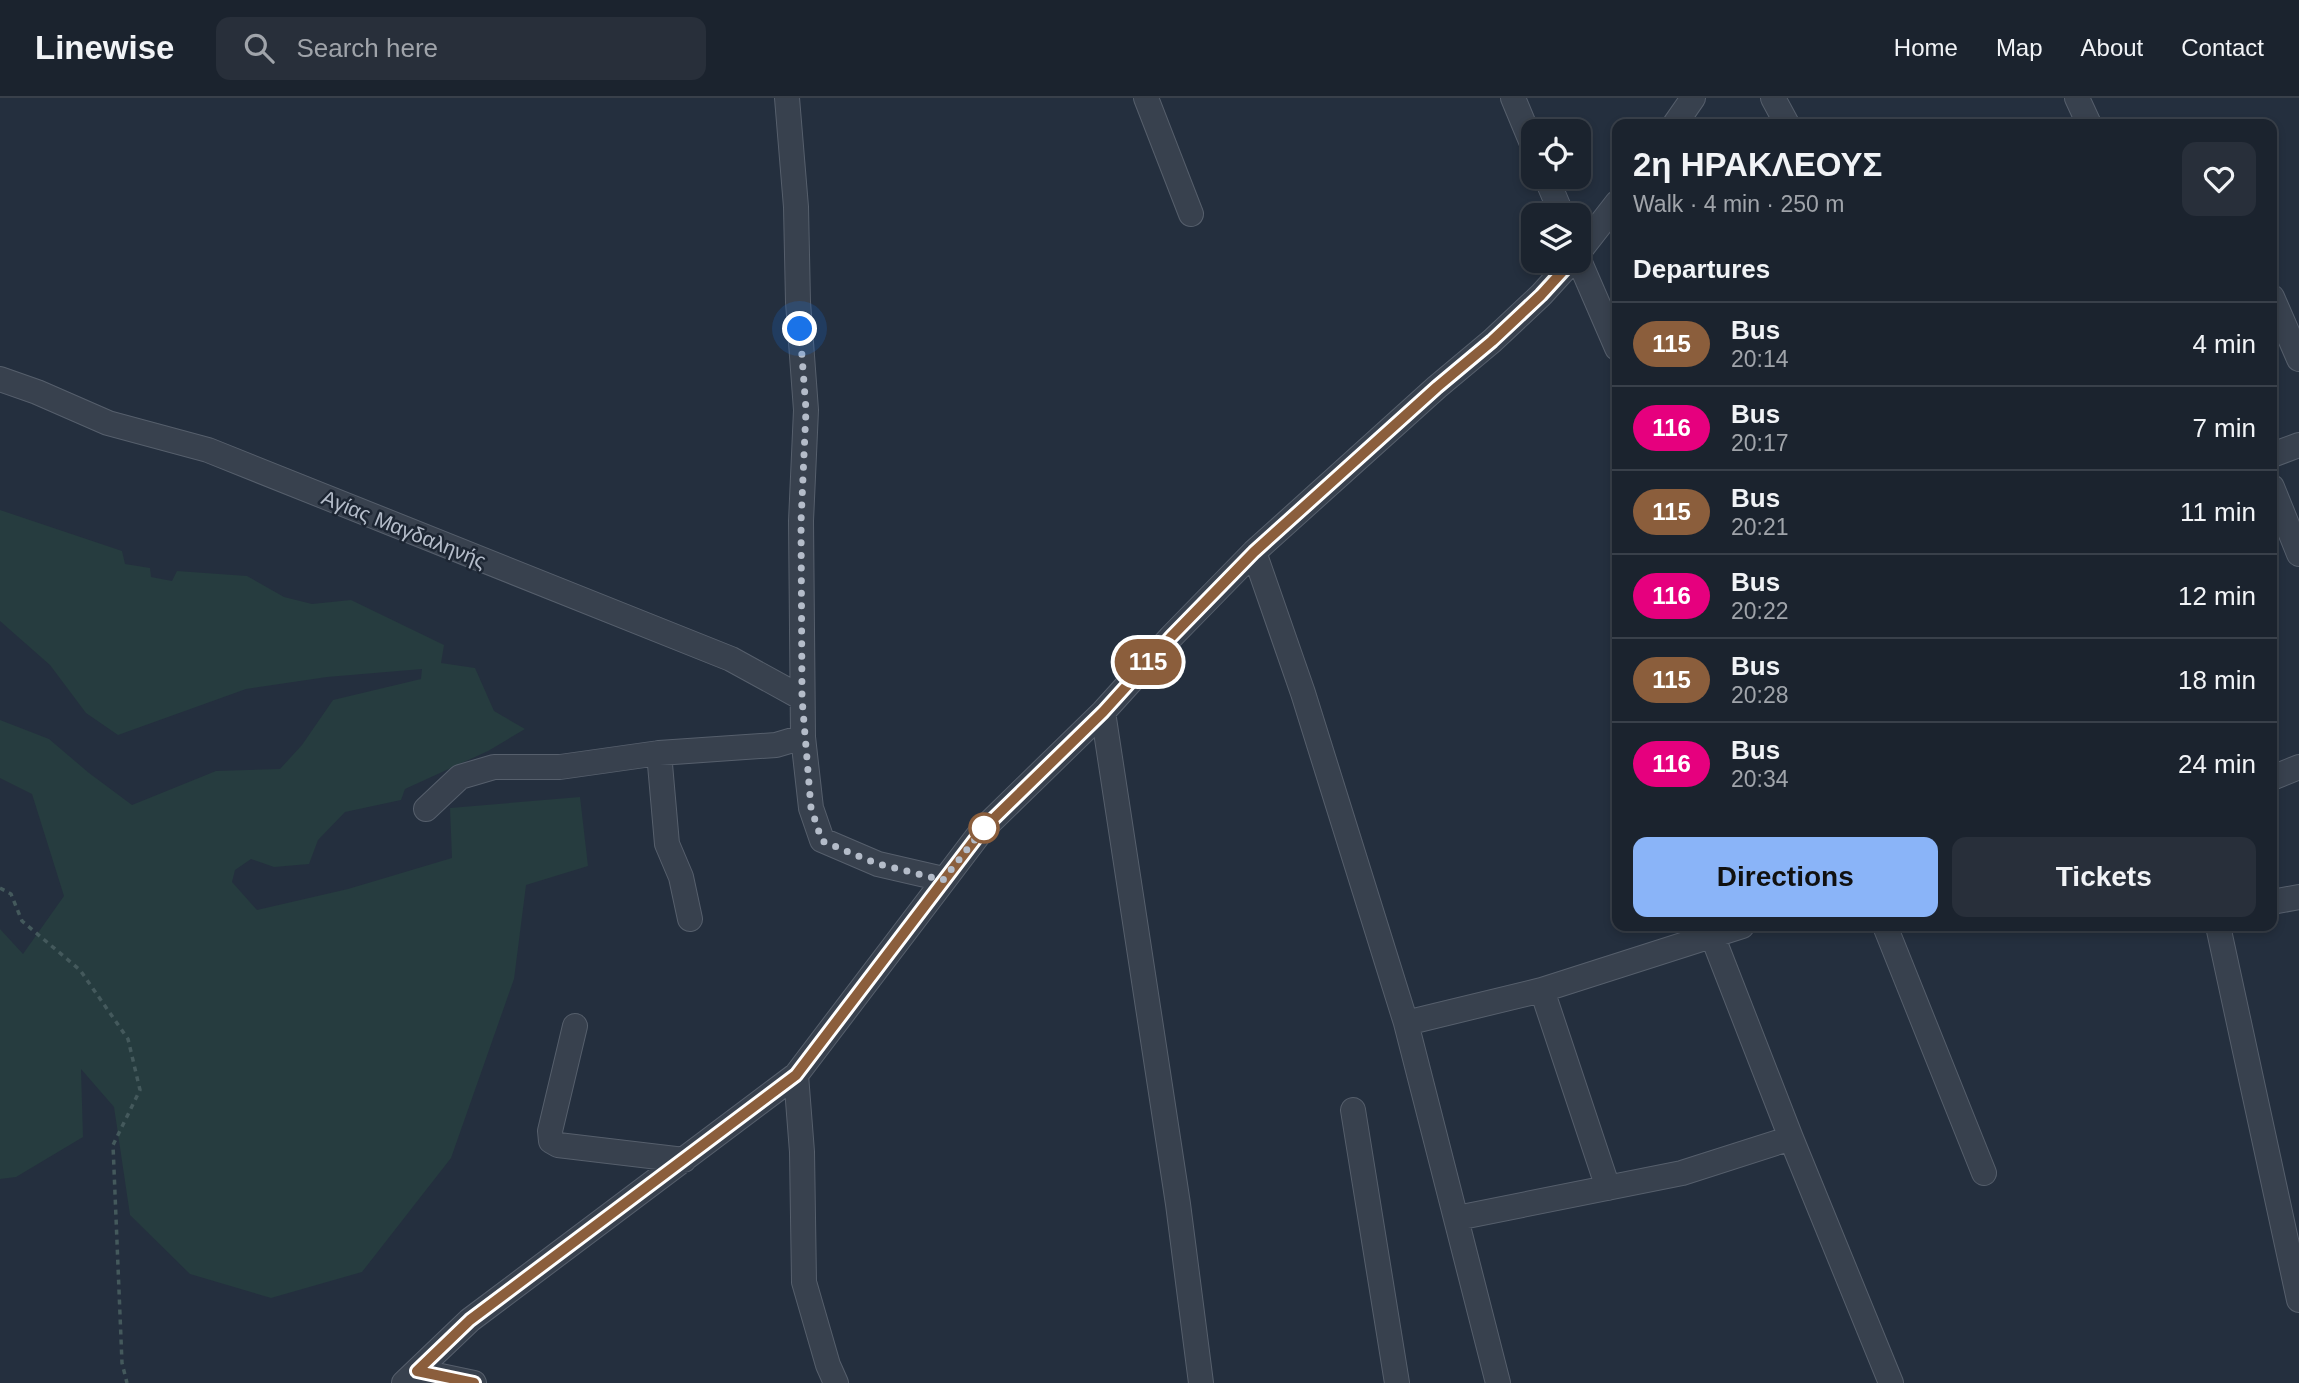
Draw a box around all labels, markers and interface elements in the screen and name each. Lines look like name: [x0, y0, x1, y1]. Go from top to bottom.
search box: [216, 17, 706, 80]
text: Linewise: [35, 29, 174, 66]
icon: search: [240, 29, 278, 67]
text: Search here: [296, 33, 438, 63]
text: Home: [1894, 34, 1958, 61]
text: Map: [1996, 34, 2043, 61]
text: About: [2081, 34, 2143, 61]
text: Contact: [2181, 34, 2264, 61]
map controls: [1521, 119, 1591, 273]
button: locate: [1521, 119, 1591, 189]
button: heart: [2182, 142, 2256, 216]
text: 2η ΗΡΑΚΛΕΟΥΣ: [1633, 146, 1882, 183]
text: Walk · 4 min · 250 m: [1633, 191, 1844, 217]
button: layers: [1521, 203, 1591, 273]
text: Departures: [1633, 254, 1770, 284]
your location: [782, 311, 817, 346]
text: Bus: [1731, 315, 1780, 345]
text: 4 min: [2192, 329, 2256, 359]
text: 115: [1652, 330, 1691, 357]
text: 20:14: [1731, 346, 1789, 372]
text: Bus: [1731, 399, 1780, 429]
text: 7 min: [2192, 413, 2256, 443]
text: 116: [1652, 414, 1691, 441]
text: 20:17: [1731, 430, 1789, 456]
text: Bus: [1731, 483, 1780, 513]
street label: Αγίας Μαγδαληνής: [318, 485, 490, 573]
text: 11 min: [2180, 497, 2256, 527]
text: 115: [1652, 498, 1691, 525]
text: 20:21: [1731, 514, 1789, 540]
text: Bus: [1731, 567, 1780, 597]
text: 12 min: [2178, 581, 2256, 611]
text: 116: [1652, 582, 1691, 609]
text: 20:22: [1731, 598, 1789, 624]
line badge: 115: [1108, 639, 1188, 685]
text: 115: [1129, 648, 1167, 675]
text: Bus: [1731, 651, 1780, 681]
text: 18 min: [2178, 665, 2256, 695]
text: 115: [1652, 666, 1691, 693]
text: 20:28: [1731, 682, 1789, 708]
text: Bus: [1731, 735, 1780, 765]
text: 24 min: [2178, 749, 2256, 779]
text: 116: [1652, 750, 1691, 777]
text: 20:34: [1731, 766, 1789, 792]
unlabelled marker: [969, 813, 999, 843]
button: Directions: [1633, 837, 1938, 917]
button: Tickets: [1952, 837, 2256, 917]

